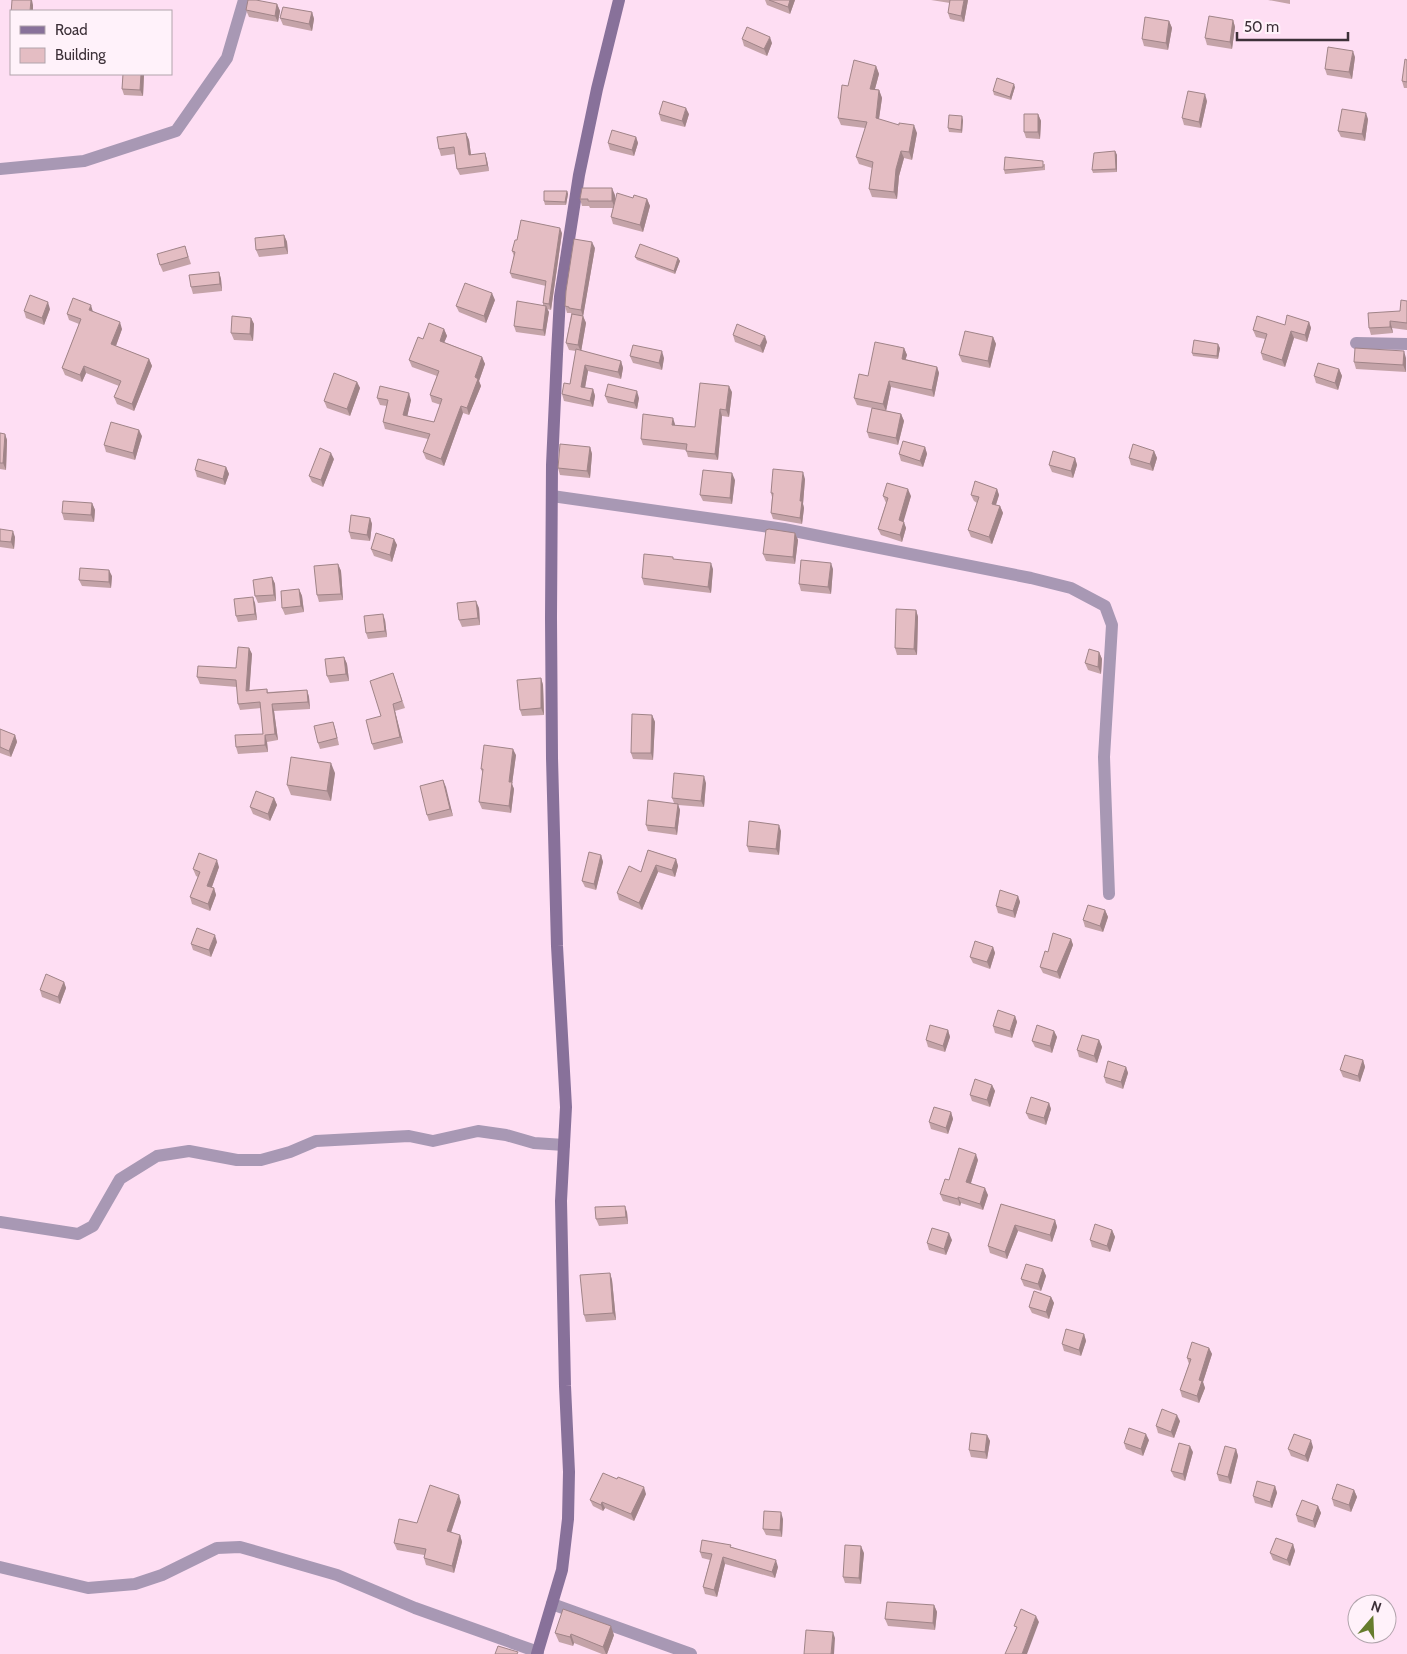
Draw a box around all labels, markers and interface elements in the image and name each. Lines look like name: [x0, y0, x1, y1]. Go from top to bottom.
legend: [10, 10, 172, 75]
scale bar: [1237, 10, 1348, 42]
text: 50 m: [1244, 18, 1279, 36]
text: Road: [55, 21, 88, 39]
text: Building: [55, 46, 106, 64]
north arrow: [1347, 1594, 1397, 1644]
text: N: [1369, 1597, 1384, 1617]

